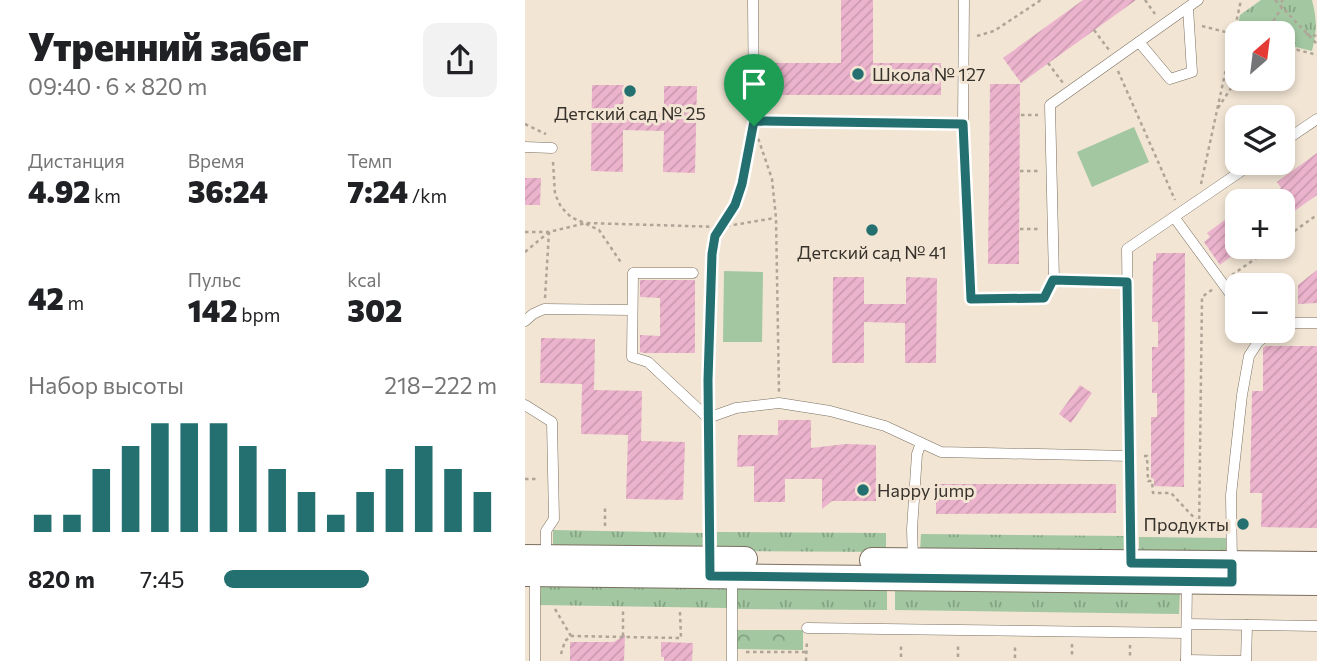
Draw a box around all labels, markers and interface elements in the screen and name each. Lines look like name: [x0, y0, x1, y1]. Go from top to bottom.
north arrow: [1225, 21, 1295, 91]
map controls: [1225, 21, 1295, 343]
text: Утренний забег: [28, 22, 309, 69]
button: share: [423, 23, 497, 97]
pin: [724, 54, 784, 126]
place label: Школа № 127: [872, 63, 986, 85]
icon: arrive: [735, 65, 773, 103]
marker: Школа № 127: [850, 66, 866, 82]
text: 09:40 · 6 × 820 m: [28, 72, 207, 100]
marker: Детский сад № 25: [622, 83, 638, 99]
place label: Детский сад № 25: [554, 102, 706, 124]
button: layers: [1225, 105, 1295, 175]
text: Дистанция: [28, 149, 125, 172]
text: Время: [188, 149, 245, 172]
text: Темп: [347, 149, 392, 172]
text: 4.92: [28, 172, 90, 209]
text: 36:24: [188, 172, 268, 209]
text: 7:24: [347, 172, 408, 209]
text: km: [90, 184, 121, 207]
text: /km: [408, 184, 447, 207]
button: +: [1225, 189, 1295, 259]
marker: Детский сад № 41: [864, 222, 880, 238]
place label: Детский сад № 41: [797, 241, 947, 263]
text: Пульс: [188, 268, 241, 291]
text: kcal: [347, 268, 381, 291]
button: −: [1225, 273, 1295, 343]
text: 42: [28, 279, 64, 316]
text: m: [64, 291, 84, 314]
text: 142: [188, 291, 238, 328]
text: 302: [347, 291, 402, 328]
text: bpm: [238, 303, 280, 326]
text: Набор высоты: [28, 371, 184, 399]
text: 218–222 m: [384, 371, 497, 399]
place label: Happy jump: [877, 479, 975, 501]
marker: Happy jump: [855, 482, 871, 498]
place label: Продукты: [1144, 513, 1229, 535]
marker: Продукты: [1235, 516, 1251, 532]
text: 820 m: [28, 565, 95, 593]
text: 7:45: [140, 565, 185, 593]

